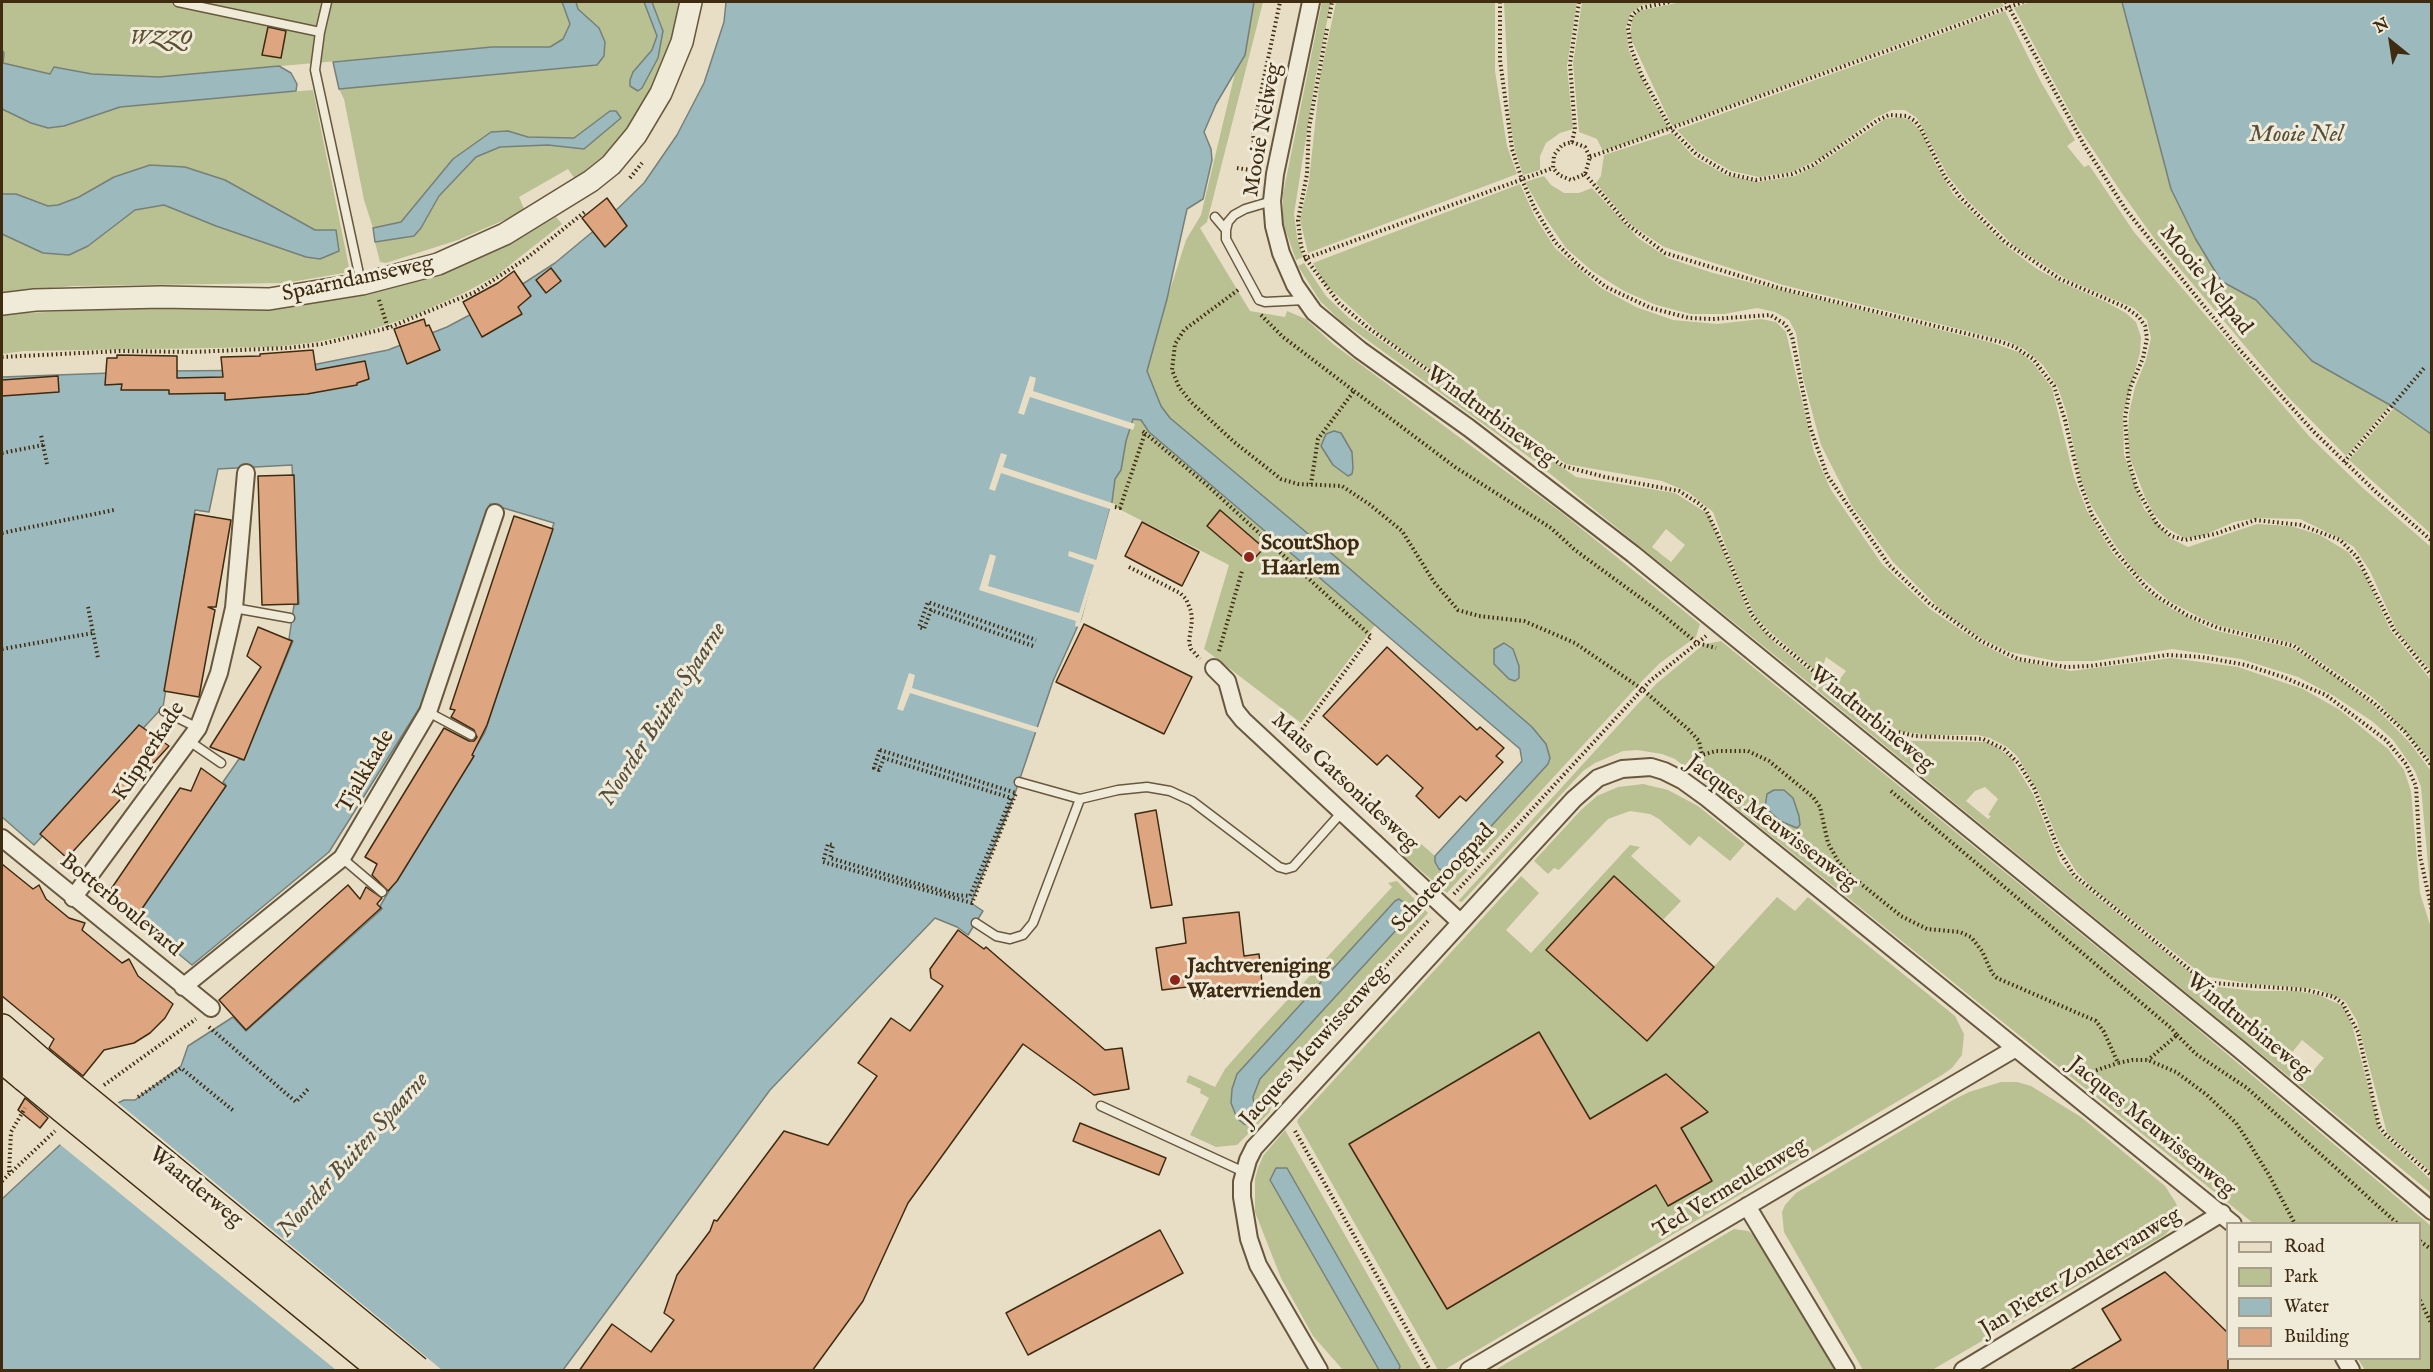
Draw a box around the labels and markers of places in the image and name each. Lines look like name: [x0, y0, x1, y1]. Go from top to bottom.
place label: ScoutShop Haarlem: [1261, 531, 1359, 582]
marker: ScoutShop Haarlem: [1242, 550, 1256, 564]
place label: Jachtvereniging Watervrienden: [1187, 954, 1331, 1005]
marker: Jachtvereniging Watervrienden: [1168, 973, 1182, 987]

